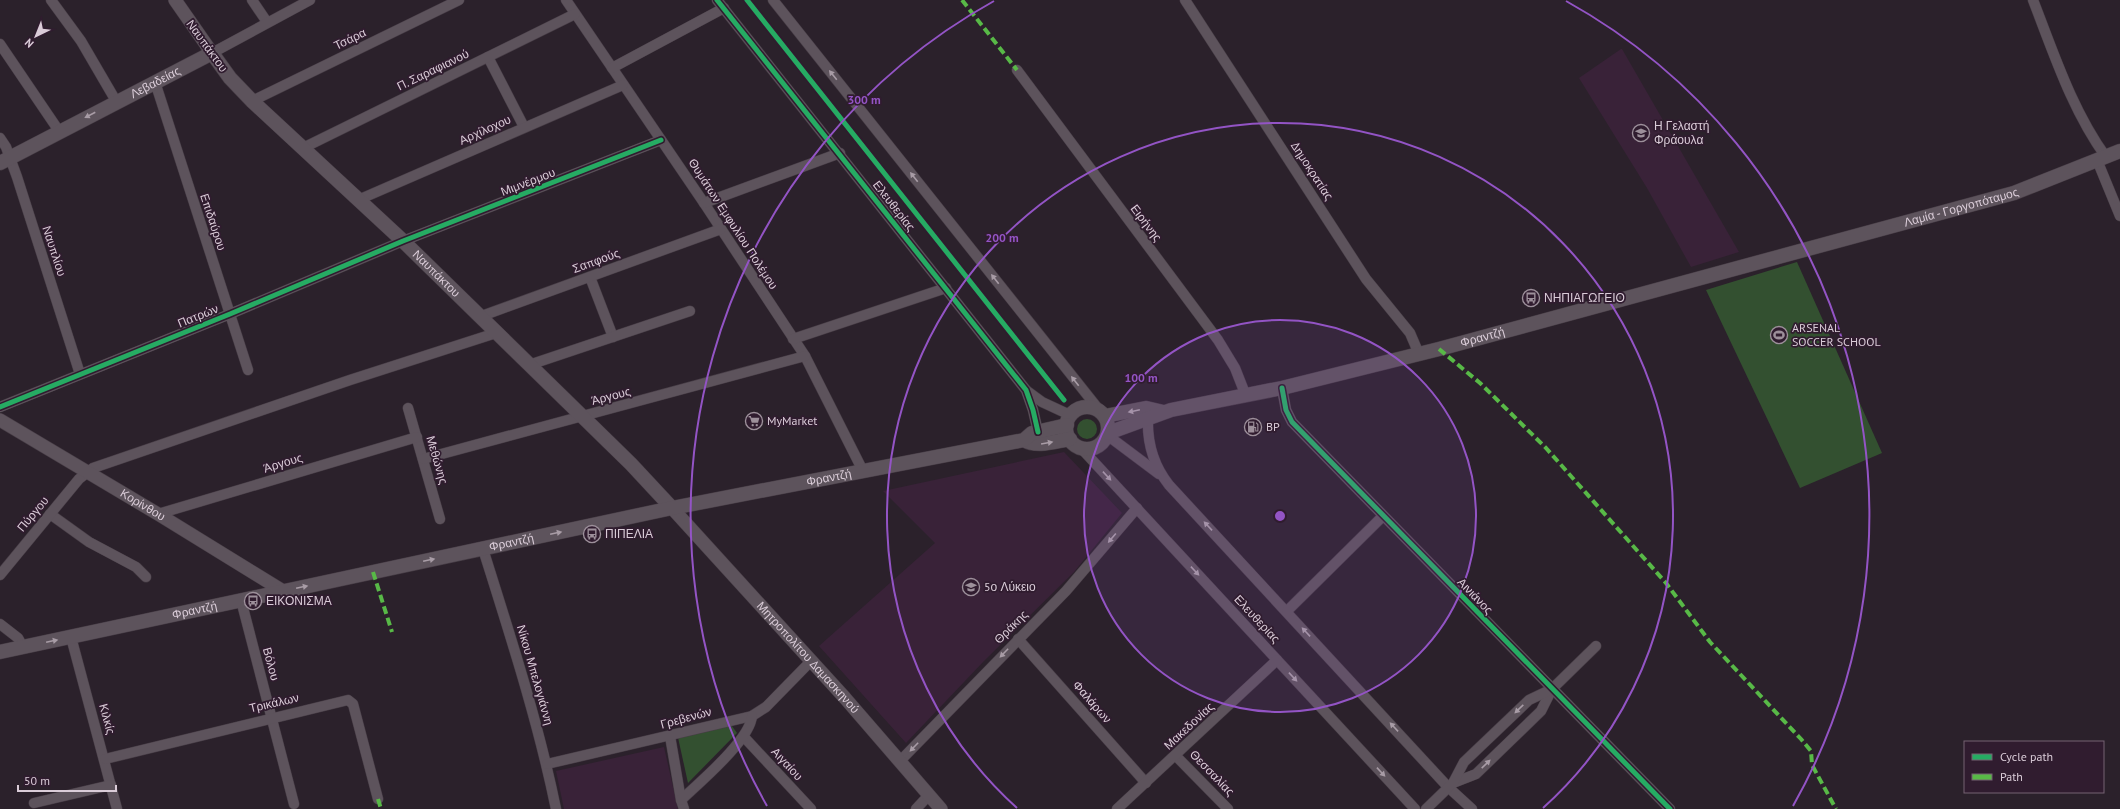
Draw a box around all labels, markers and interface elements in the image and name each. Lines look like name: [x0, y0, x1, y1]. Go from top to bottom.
north arrow: [16, 16, 56, 56]
street label: Ναυπάκτου: [183, 17, 231, 75]
street label: Τσάρα: [331, 24, 368, 53]
text: N: [22, 36, 37, 51]
street label: Π. Σαραφιανού: [394, 46, 471, 93]
street label: Λεβαδείας: [127, 63, 183, 101]
one-way arrow: [829, 69, 838, 80]
text: 300 m: [847, 92, 881, 107]
street label: Αρχίλοχου: [457, 111, 513, 148]
one-way arrow: [84, 112, 96, 118]
place label: Η Γελαστή Φράουλα: [1654, 118, 1709, 147]
school or university icon: Η Γελαστή Φράουλα: [1631, 123, 1651, 143]
street label: Δημοκρατίας: [1288, 139, 1337, 203]
street label: Θυμάτων Εμφυλίου Πολέμου: [685, 155, 781, 292]
street label: Μιμνέρμου: [498, 164, 557, 199]
one-way arrow: [910, 171, 918, 182]
street label: Ελευθερίας: [870, 177, 919, 234]
street label: Λαμία - Γοργοπόταμος: [1902, 184, 2021, 230]
street label: Επιδαύρου: [197, 192, 230, 252]
street label: Ειρήνης: [1128, 201, 1165, 244]
street label: Ναυπλίου: [39, 224, 70, 278]
text: 200 m: [985, 230, 1019, 245]
street label: Σαπφούς: [570, 245, 622, 276]
street label: Ναυπάκτου: [410, 247, 464, 300]
one-way arrow: [990, 273, 999, 284]
bus stop icon: ΝΗΠΙΑΓΩΓΕΙΟ: [1521, 288, 1541, 308]
place label: ΝΗΠΙΑΓΩΓΕΙΟ: [1544, 290, 1625, 305]
street label: Πατρών: [175, 301, 220, 330]
place label: ARSENAL SOCCER SCHOOL: [1792, 320, 1881, 349]
street label: Φραντζή: [1458, 324, 1506, 350]
sports icon: ARSENAL SOCCER SCHOOL: [1769, 325, 1789, 345]
text: 100 m: [1124, 370, 1158, 385]
one-way arrow: [1071, 375, 1080, 386]
street label: Άργους: [590, 383, 632, 408]
one-way arrow: [1128, 408, 1140, 414]
supermarket icon: MyMarket: [744, 411, 764, 431]
place label: MyMarket: [767, 413, 817, 428]
fuel station icon: BP: [1243, 417, 1263, 437]
place label: BP: [1266, 419, 1280, 434]
street label: Μεθώνης: [423, 434, 452, 486]
one-way arrow: [1041, 440, 1053, 446]
street label: Άργους: [262, 449, 304, 476]
street label: Φραντζή: [805, 466, 853, 489]
one-way arrow: [1102, 471, 1111, 481]
street label: Κορίνθου: [118, 485, 168, 524]
street label: Πύργου: [14, 493, 52, 534]
centre of rings: [1273, 509, 1287, 523]
one-way arrow: [1203, 521, 1212, 532]
bus stop icon: ΠΙΠΕΛΙΑ: [582, 524, 602, 544]
place label: ΠΙΠΕΛΙΑ: [605, 526, 653, 541]
one-way arrow: [550, 529, 563, 535]
street label: Φραντζή: [487, 530, 535, 554]
one-way arrow: [1107, 533, 1116, 543]
one-way arrow: [423, 557, 435, 563]
one-way arrow: [1190, 566, 1200, 576]
street label: Αινιάνος: [1454, 574, 1496, 617]
school or university icon: 5ο Λύκειο: [961, 577, 981, 597]
place label: 5ο Λύκειο: [984, 579, 1036, 594]
one-way arrow: [296, 584, 308, 590]
bus stop icon: ΕΙΚΟΝΙΣΜΑ: [243, 591, 263, 611]
street label: Ελευθερίας: [1231, 592, 1284, 646]
place label: ΕΙΚΟΝΙΣΜΑ: [266, 593, 332, 608]
street label: Φραντζή: [171, 598, 218, 622]
street label: Μητροπολίτου Δαμασκηνού: [754, 598, 863, 716]
street label: Θράκης: [991, 607, 1031, 647]
street label: Νίκου Μπελογιάννη: [514, 623, 557, 727]
one-way arrow: [1302, 627, 1311, 636]
one-way arrow: [46, 637, 58, 643]
street label: Βόλου: [260, 646, 283, 682]
one-way arrow: [999, 648, 1009, 658]
one-way arrow: [1288, 672, 1297, 682]
street label: Φαλάρων: [1070, 677, 1115, 726]
street label: Τρικάλων: [247, 689, 300, 716]
street label: Μακεδονίας: [1160, 699, 1217, 753]
street label: Κιλκίς: [96, 702, 119, 736]
street label: Γρεβενών: [659, 703, 713, 732]
one-way arrow: [1514, 704, 1524, 714]
one-way arrow: [1389, 722, 1399, 732]
legend: [1964, 741, 2104, 793]
one-way arrow: [909, 742, 919, 752]
street label: Αιγαίου: [768, 744, 806, 783]
street label: Θεσσαλίας: [1187, 747, 1238, 799]
text: Cycle path: [2000, 749, 2053, 764]
one-way arrow: [1481, 759, 1491, 769]
scale bar: [18, 767, 116, 793]
one-way arrow: [1376, 767, 1386, 777]
text: Path: [2000, 769, 2023, 784]
text: 50 m: [24, 773, 50, 788]

